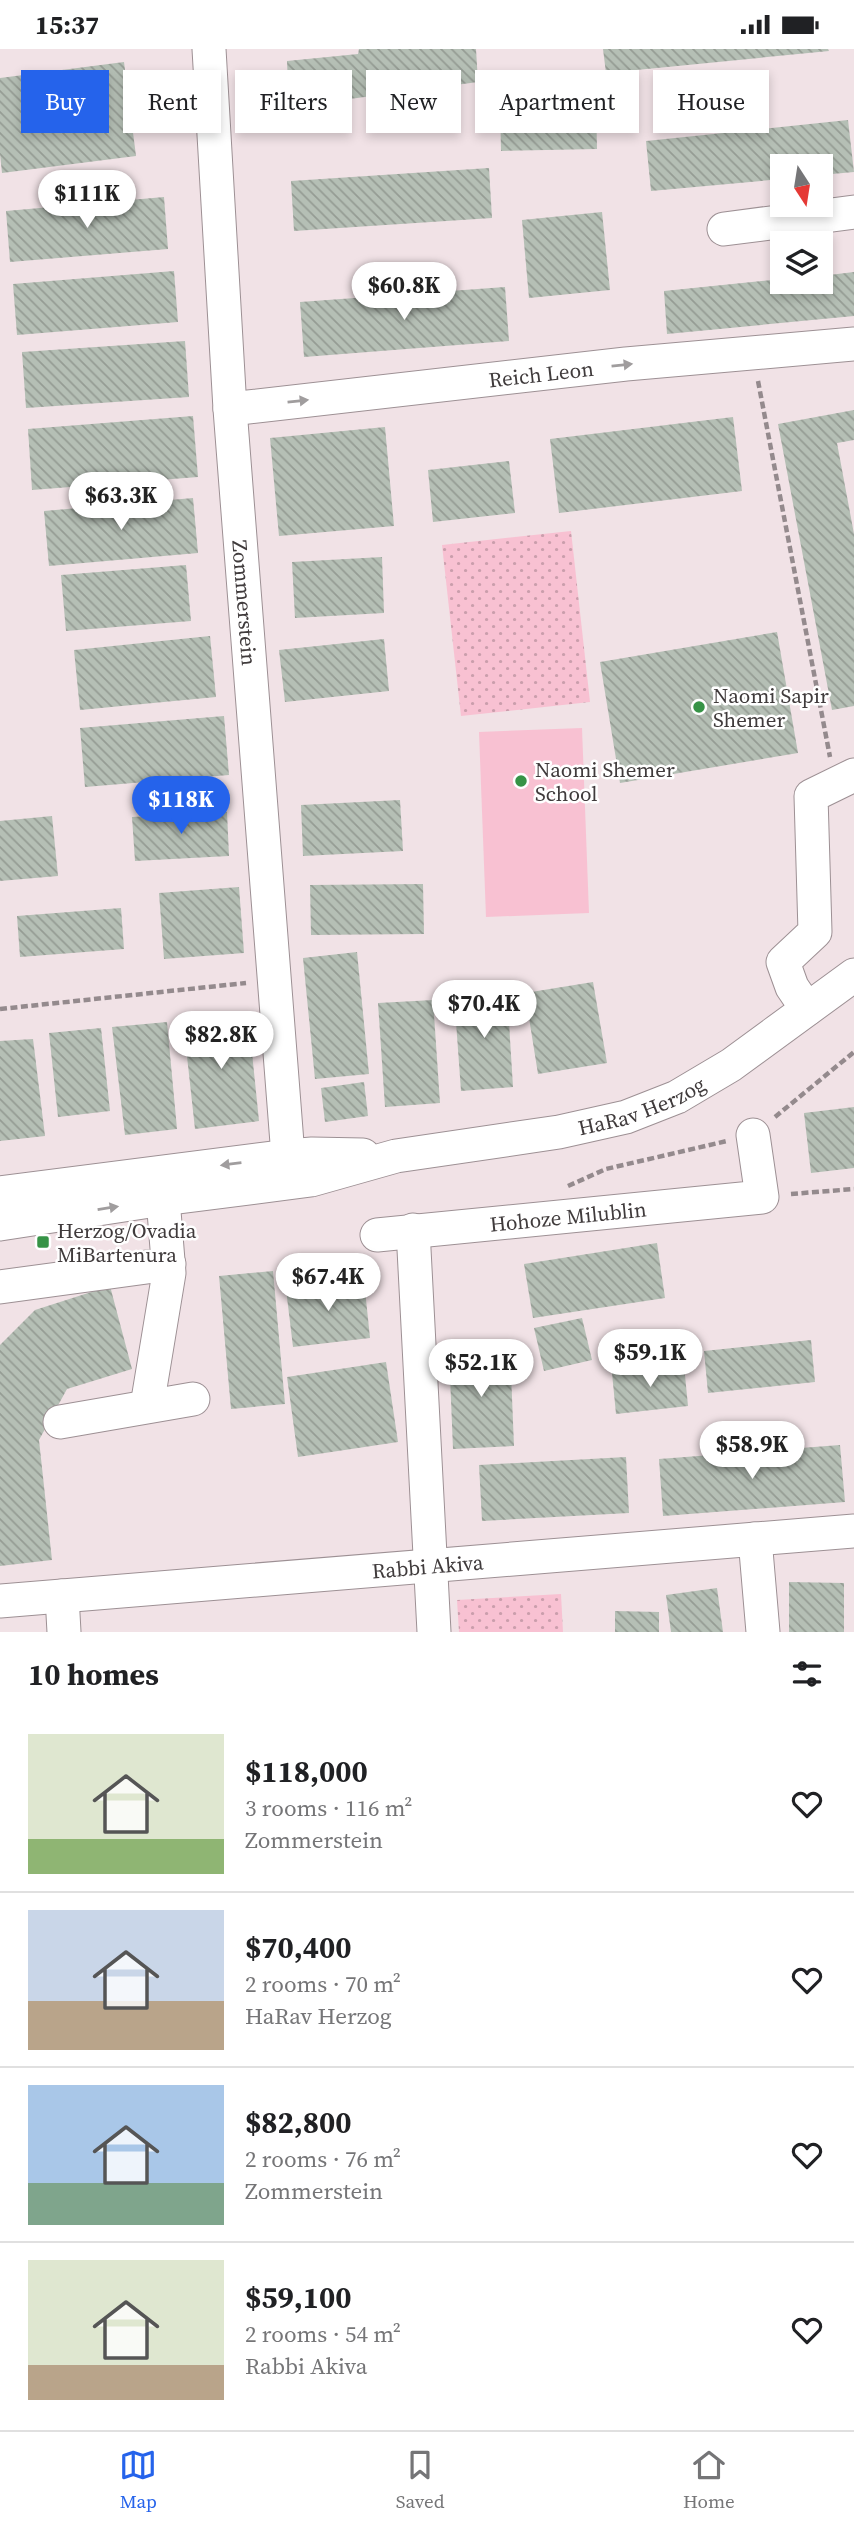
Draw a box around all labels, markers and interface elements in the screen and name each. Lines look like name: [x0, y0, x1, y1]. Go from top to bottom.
text: 15:37: [35, 7, 99, 43]
chip: Buy: [21, 70, 109, 133]
chip: Rent: [123, 70, 221, 133]
chip: Filters: [235, 70, 352, 133]
chip: New: [366, 70, 461, 133]
chip: Apartment: [475, 70, 639, 133]
chip: House: [653, 70, 769, 133]
north arrow: [770, 154, 833, 217]
map controls: [770, 154, 833, 294]
pin: $111K: [38, 171, 136, 230]
text: $111K: [54, 177, 120, 209]
button: layers: [770, 231, 833, 294]
pin: $60.8K: [347, 263, 461, 322]
text: $60.8K: [368, 269, 440, 301]
street label: Reich Leon: [487, 353, 595, 394]
one-way arrow: [611, 359, 633, 370]
one-way arrow: [287, 396, 309, 407]
pin: $63.3K: [64, 473, 178, 532]
text: $63.3K: [85, 479, 157, 511]
street label: Zommerstein: [226, 539, 264, 667]
place label: Naomi Sapir Shemer: [713, 681, 829, 734]
marker: Naomi Sapir Shemer: [691, 699, 707, 715]
place label: Naomi Shemer School: [535, 755, 675, 808]
marker: Naomi Shemer School: [513, 773, 529, 789]
pin: $118K: [132, 777, 230, 836]
text: $118K: [148, 783, 214, 815]
pin: $70.4K: [427, 981, 541, 1040]
text: $70.4K: [448, 987, 520, 1019]
pin: $82.8K: [164, 1011, 278, 1071]
text: $82.8K: [185, 1018, 257, 1050]
street label: HaRav Herzog: [575, 1069, 711, 1142]
one-way arrow: [220, 1158, 242, 1169]
street label: Hohoze Milublin: [488, 1194, 648, 1238]
one-way arrow: [97, 1202, 119, 1213]
place label: Herzog/Ovadia MiBartenura: [57, 1216, 197, 1269]
marker: Herzog/Ovadia MiBartenura: [35, 1234, 51, 1250]
pin: $67.4K: [271, 1253, 385, 1313]
text: $67.4K: [292, 1260, 364, 1292]
pin: $59.1K: [593, 1329, 707, 1389]
text: $59.1K: [614, 1336, 686, 1368]
pin: $52.1K: [424, 1339, 538, 1399]
text: $52.1K: [445, 1346, 517, 1378]
pin: $58.9K: [695, 1421, 809, 1481]
text: $58.9K: [716, 1428, 788, 1460]
street label: Rabbi Akiva: [371, 1547, 485, 1585]
text: 10 homes: [28, 1654, 159, 1695]
icon: filters: [788, 1655, 826, 1693]
text: $118,000: [245, 1751, 368, 1792]
icon: home: [84, 1762, 168, 1846]
icon: heart: [788, 1785, 826, 1823]
text: 3 rooms · 116 m²: [245, 1792, 412, 1824]
text: Zommerstein: [245, 1824, 383, 1856]
text: $70,400: [245, 1927, 352, 1968]
icon: home: [84, 1938, 168, 2022]
icon: heart: [788, 1961, 826, 1999]
text: 2 rooms · 70 m²: [245, 1968, 401, 2000]
text: HaRav Herzog: [245, 2000, 392, 2032]
text: $82,800: [245, 2102, 352, 2143]
icon: home: [84, 2113, 168, 2197]
icon: heart: [788, 2136, 826, 2174]
text: 2 rooms · 76 m²: [245, 2143, 401, 2175]
text: Zommerstein: [245, 2175, 383, 2207]
text: $59,100: [245, 2277, 352, 2318]
icon: home: [84, 2288, 168, 2372]
icon: heart: [788, 2311, 826, 2349]
text: 2 rooms · 54 m²: [245, 2318, 401, 2350]
text: Rabbi Akiva: [245, 2350, 368, 2382]
tab: Map: [119, 2446, 157, 2514]
tab: Saved: [396, 2446, 444, 2514]
tab: Home: [683, 2446, 735, 2514]

